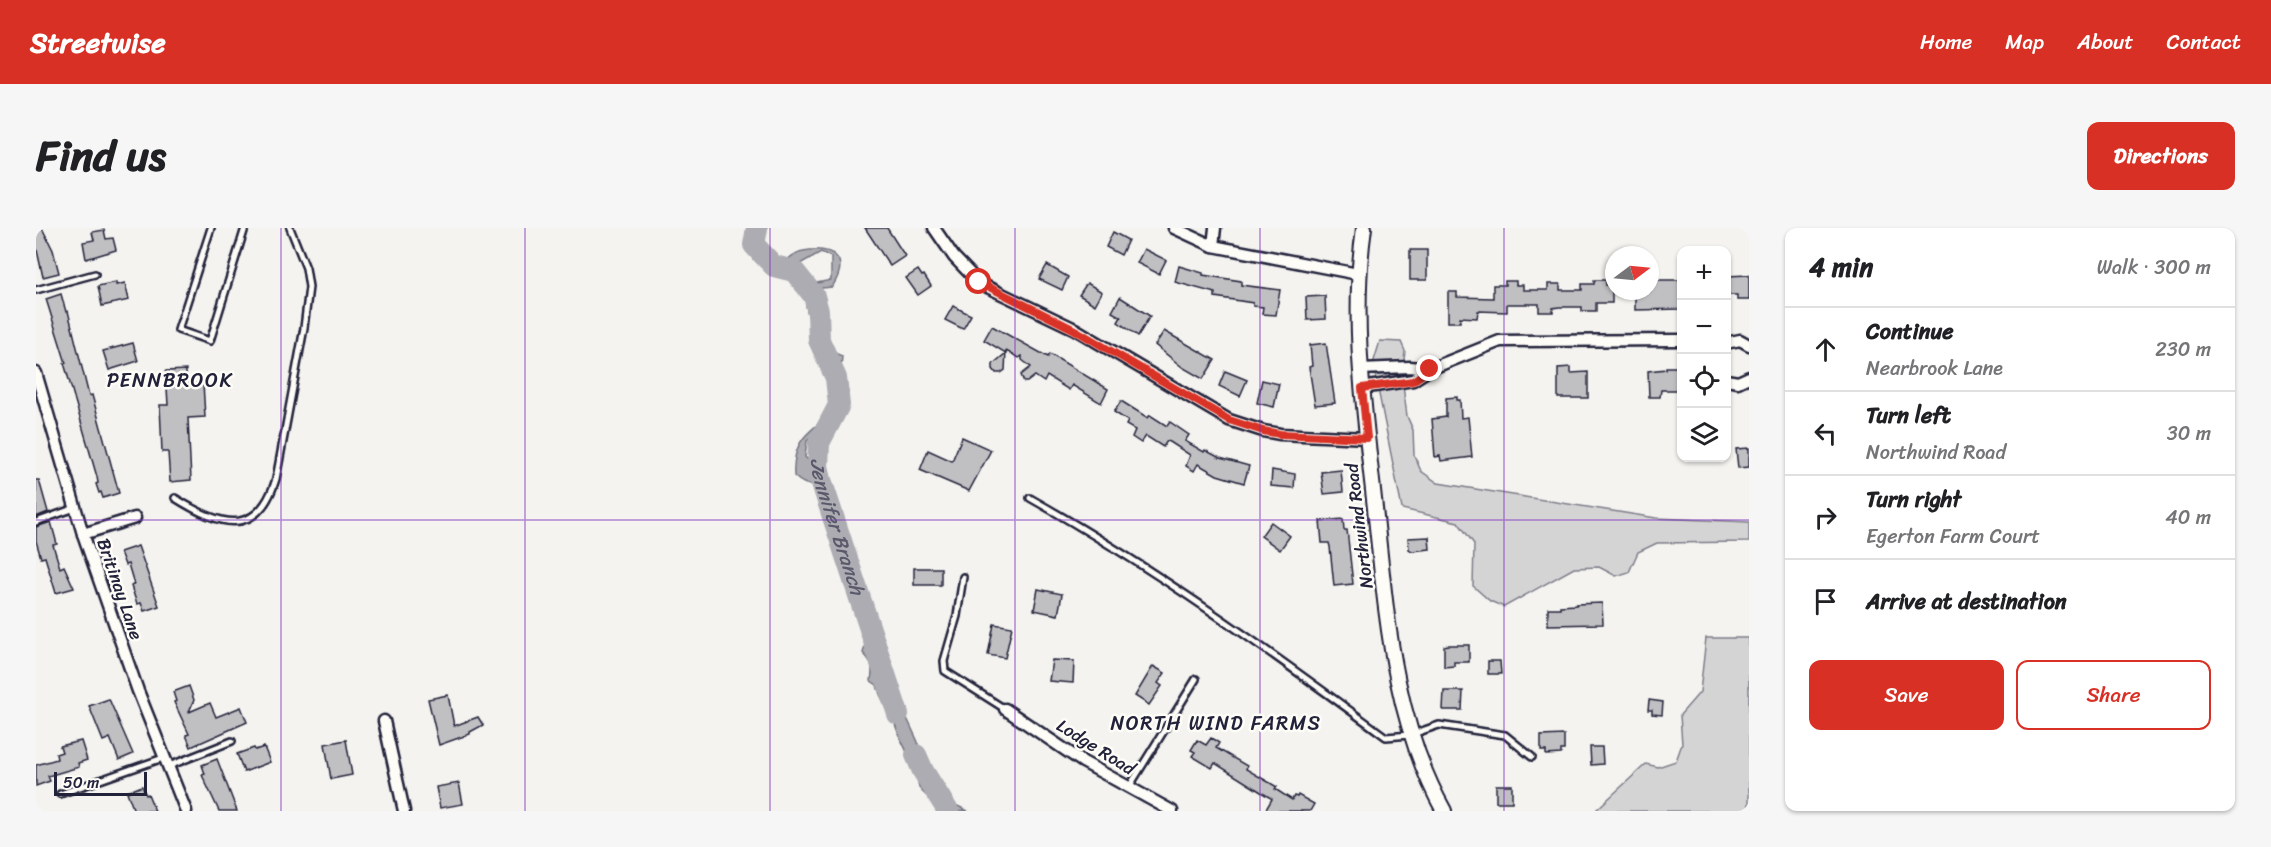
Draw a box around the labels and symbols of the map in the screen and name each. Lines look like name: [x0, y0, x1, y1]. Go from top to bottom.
north arrow: [1605, 246, 1659, 300]
route start: [965, 268, 991, 294]
route end: [1416, 355, 1442, 381]
district label: PENNBROOK: [107, 363, 233, 398]
water label: Jennifer Branch: [800, 459, 875, 602]
street label: Northwind Road: [1335, 460, 1383, 590]
street label: Britinay Lane: [88, 534, 152, 644]
district label: NORTH WIND FARMS: [1110, 706, 1322, 741]
street label: Lodge Road: [1050, 710, 1143, 785]
scale bar: [54, 769, 147, 796]

